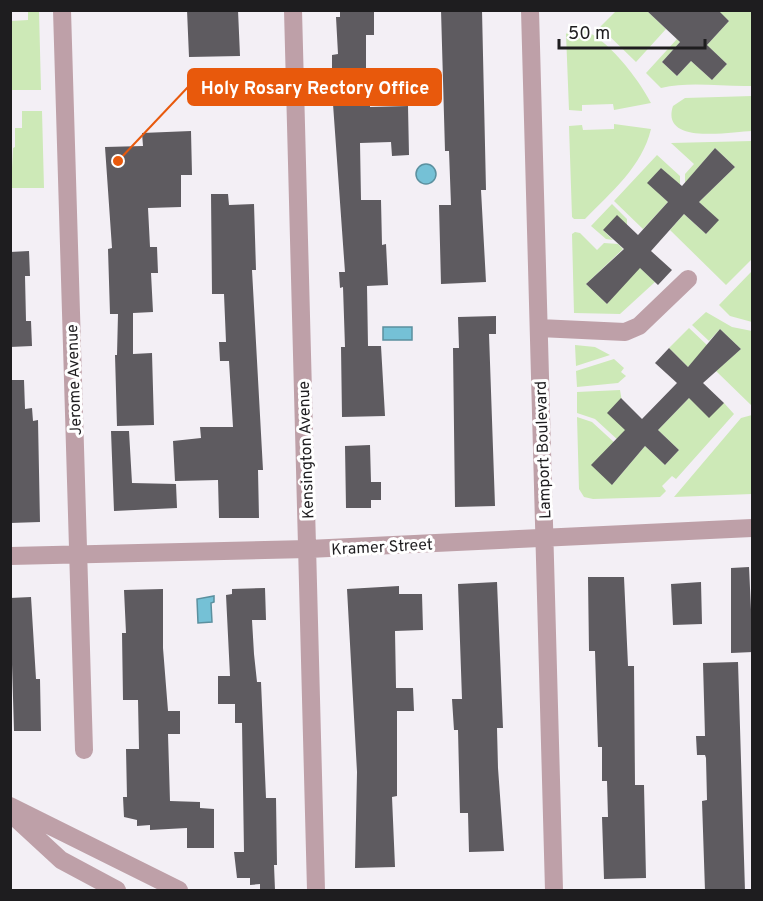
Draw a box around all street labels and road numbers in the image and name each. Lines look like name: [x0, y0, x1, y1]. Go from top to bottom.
street label: Jerome Avenue: [63, 324, 87, 436]
street label: Kensington Avenue: [295, 381, 319, 519]
street label: Lamport Boulevard: [532, 381, 556, 519]
street label: Kramer Street: [331, 535, 433, 561]

